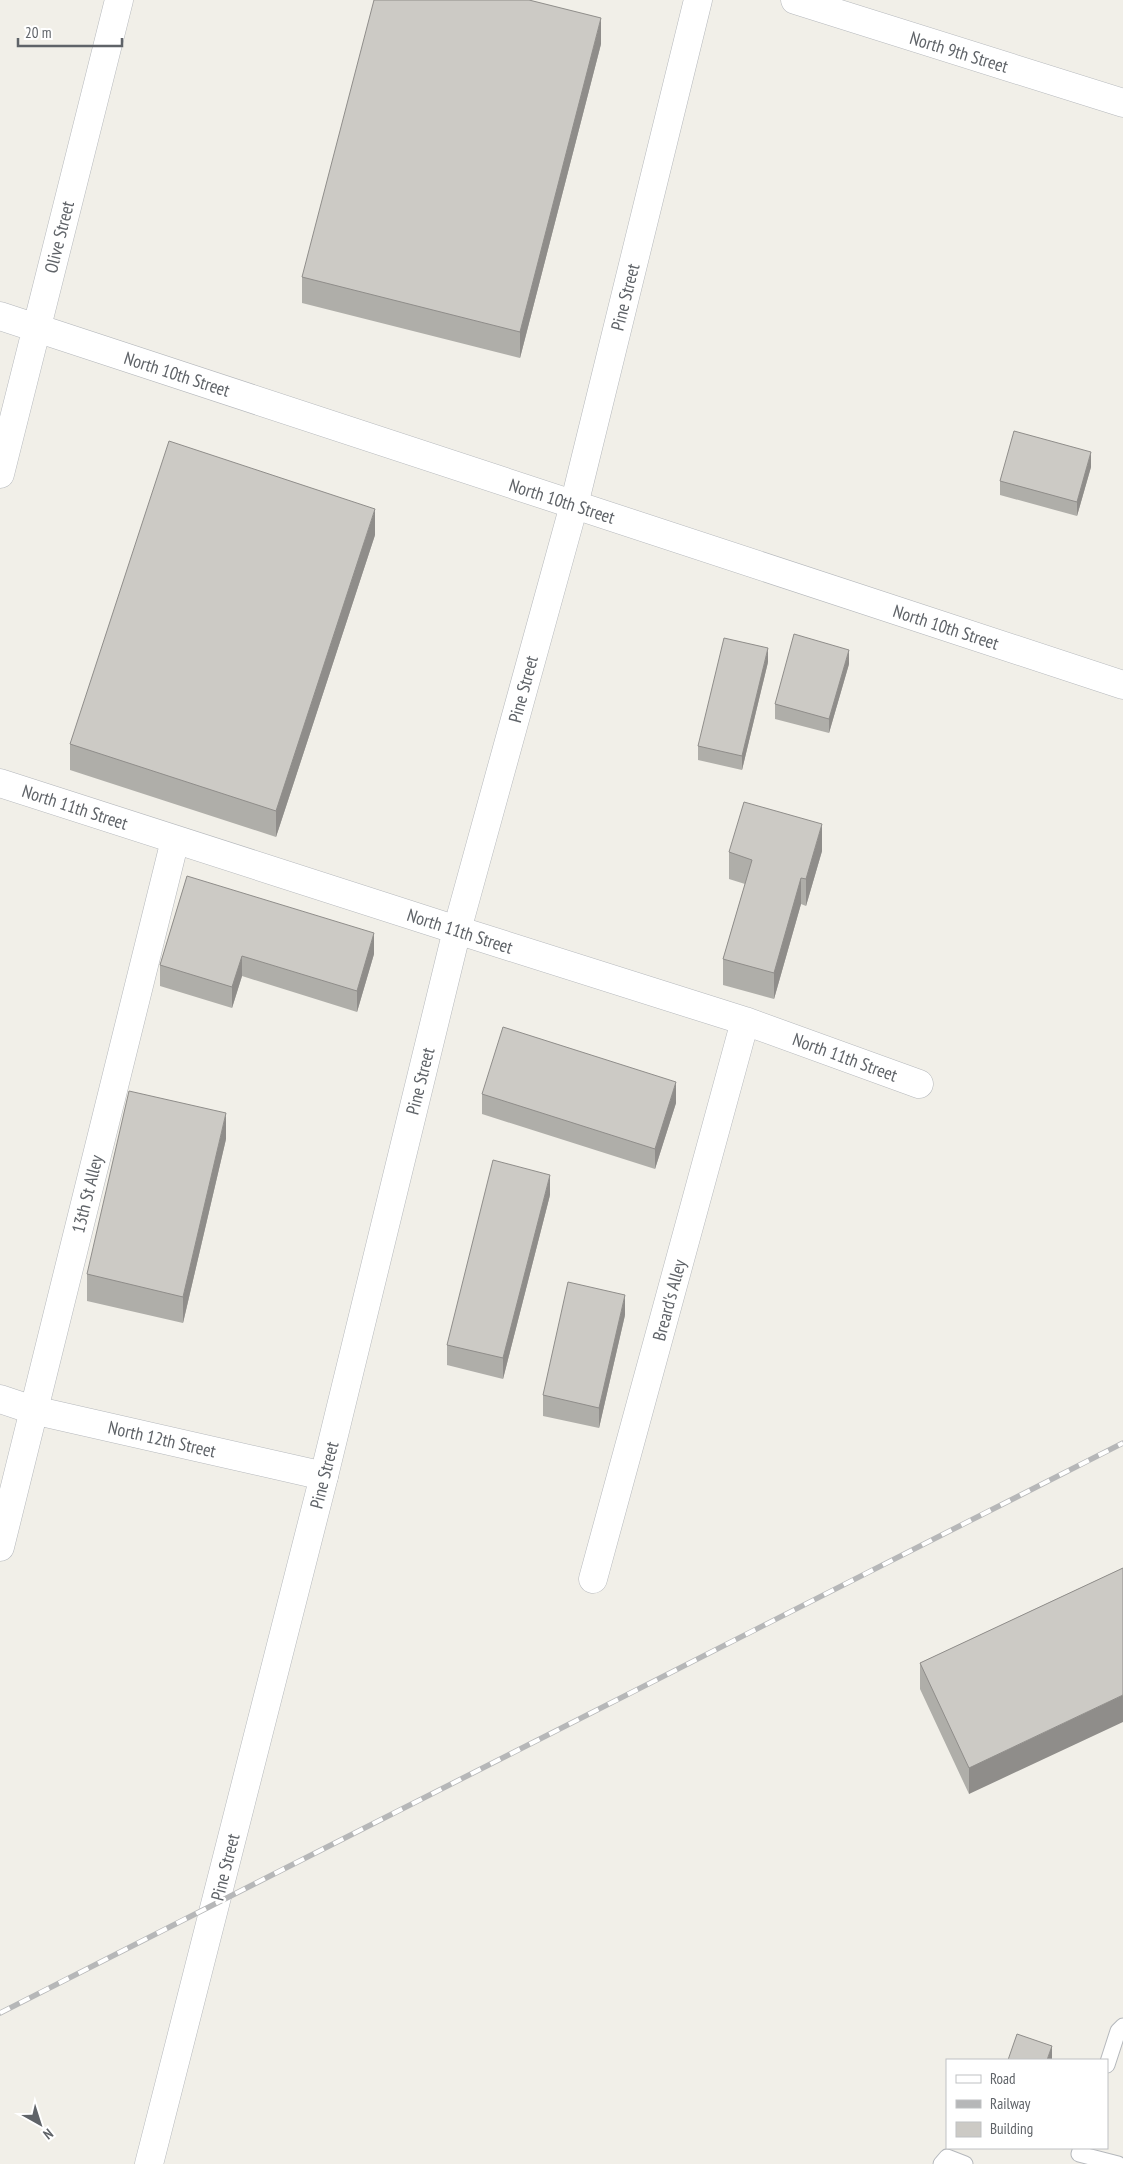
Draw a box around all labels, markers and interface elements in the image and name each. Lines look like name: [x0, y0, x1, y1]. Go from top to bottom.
scale bar: [18, 15, 121, 47]
text: 20 m: [25, 23, 51, 42]
street label: North 9th Street: [907, 26, 1011, 78]
street label: Olive Street: [39, 199, 79, 275]
street label: Pine Street: [606, 261, 644, 333]
street label: North 10th Street: [121, 346, 233, 402]
street label: North 10th Street: [506, 473, 618, 529]
street label: North 10th Street: [890, 599, 1002, 655]
street label: Pine Street: [503, 653, 543, 725]
street label: North 11th Street: [19, 779, 131, 835]
street label: North 11th Street: [404, 903, 516, 959]
street label: North 11th Street: [790, 1027, 901, 1087]
street label: Pine Street: [401, 1045, 439, 1117]
street label: 13th St Alley: [66, 1152, 108, 1235]
street label: Breard's Alley: [647, 1257, 691, 1343]
street label: North 12th Street: [106, 1415, 218, 1463]
street label: Pine Street: [305, 1439, 343, 1511]
street label: Pine Street: [206, 1831, 244, 1903]
legend: [946, 2059, 1108, 2149]
text: Road: [990, 2069, 1016, 2088]
text: Railway: [990, 2094, 1031, 2113]
north arrow: [15, 2099, 65, 2149]
text: Building: [990, 2119, 1033, 2138]
text: N: [40, 2125, 57, 2143]

